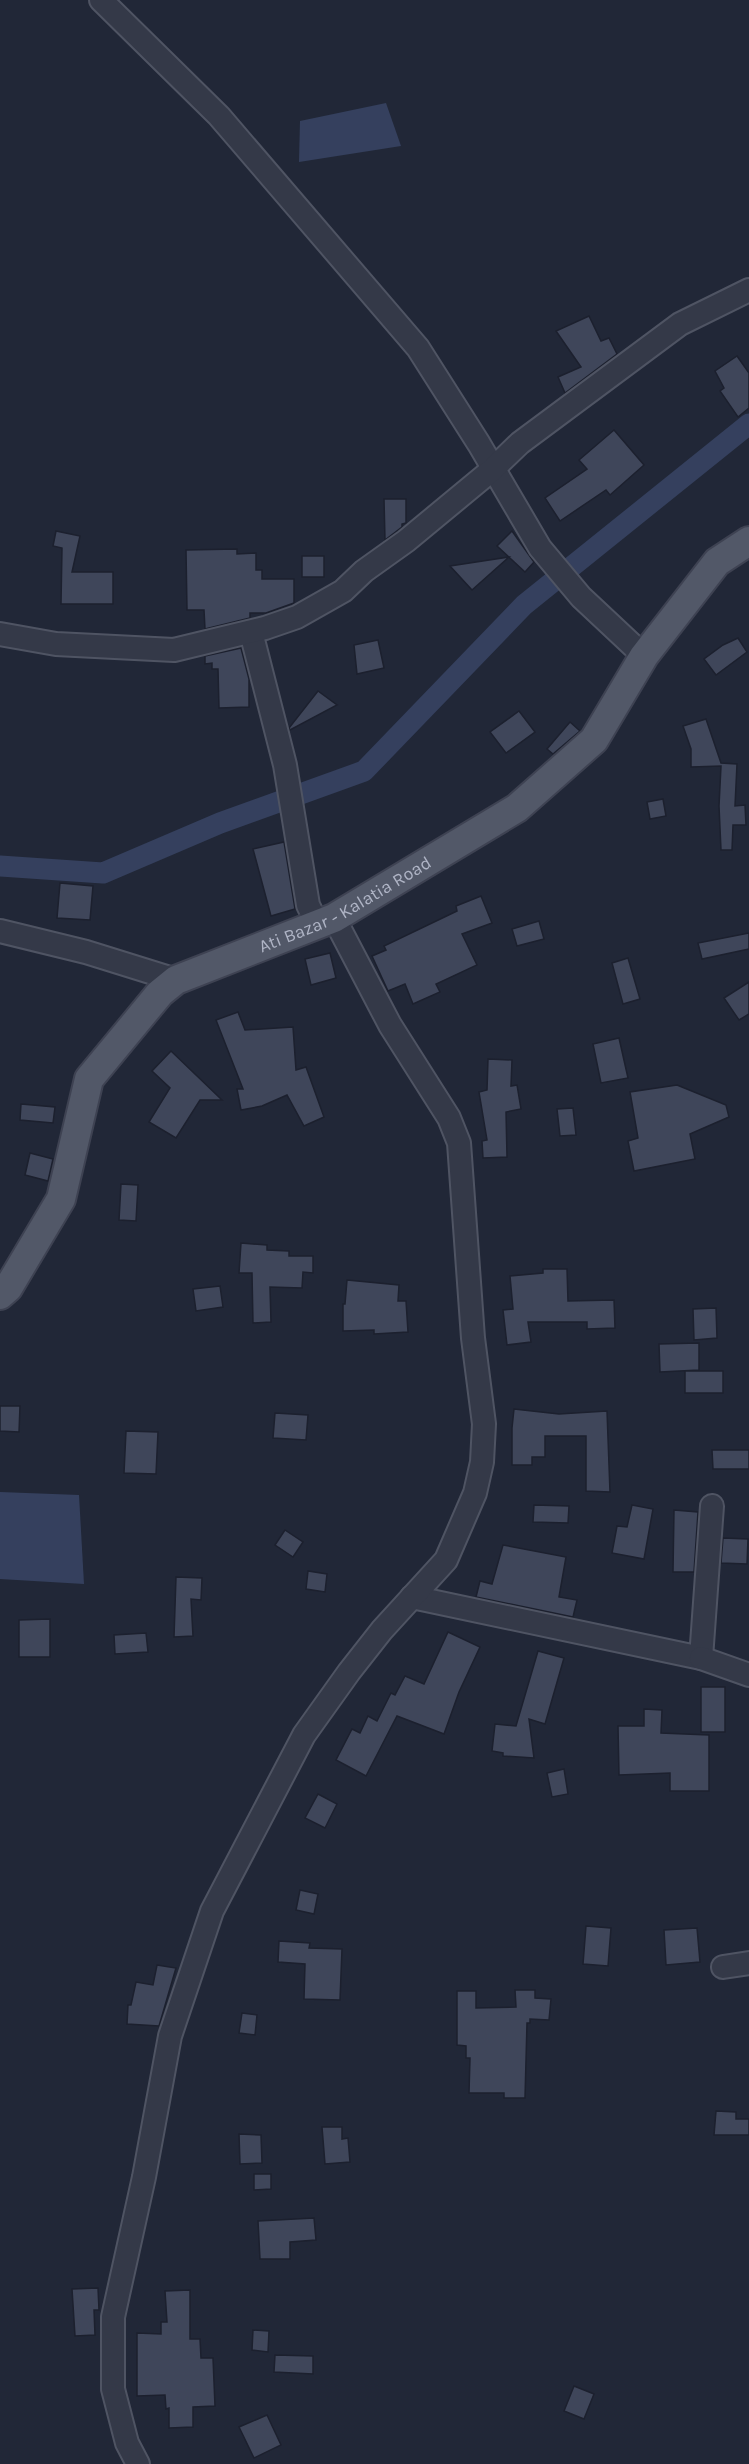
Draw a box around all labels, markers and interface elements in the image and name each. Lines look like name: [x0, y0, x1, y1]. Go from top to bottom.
street label: Ati Bazar - Kalatia Road: [256, 851, 435, 957]

